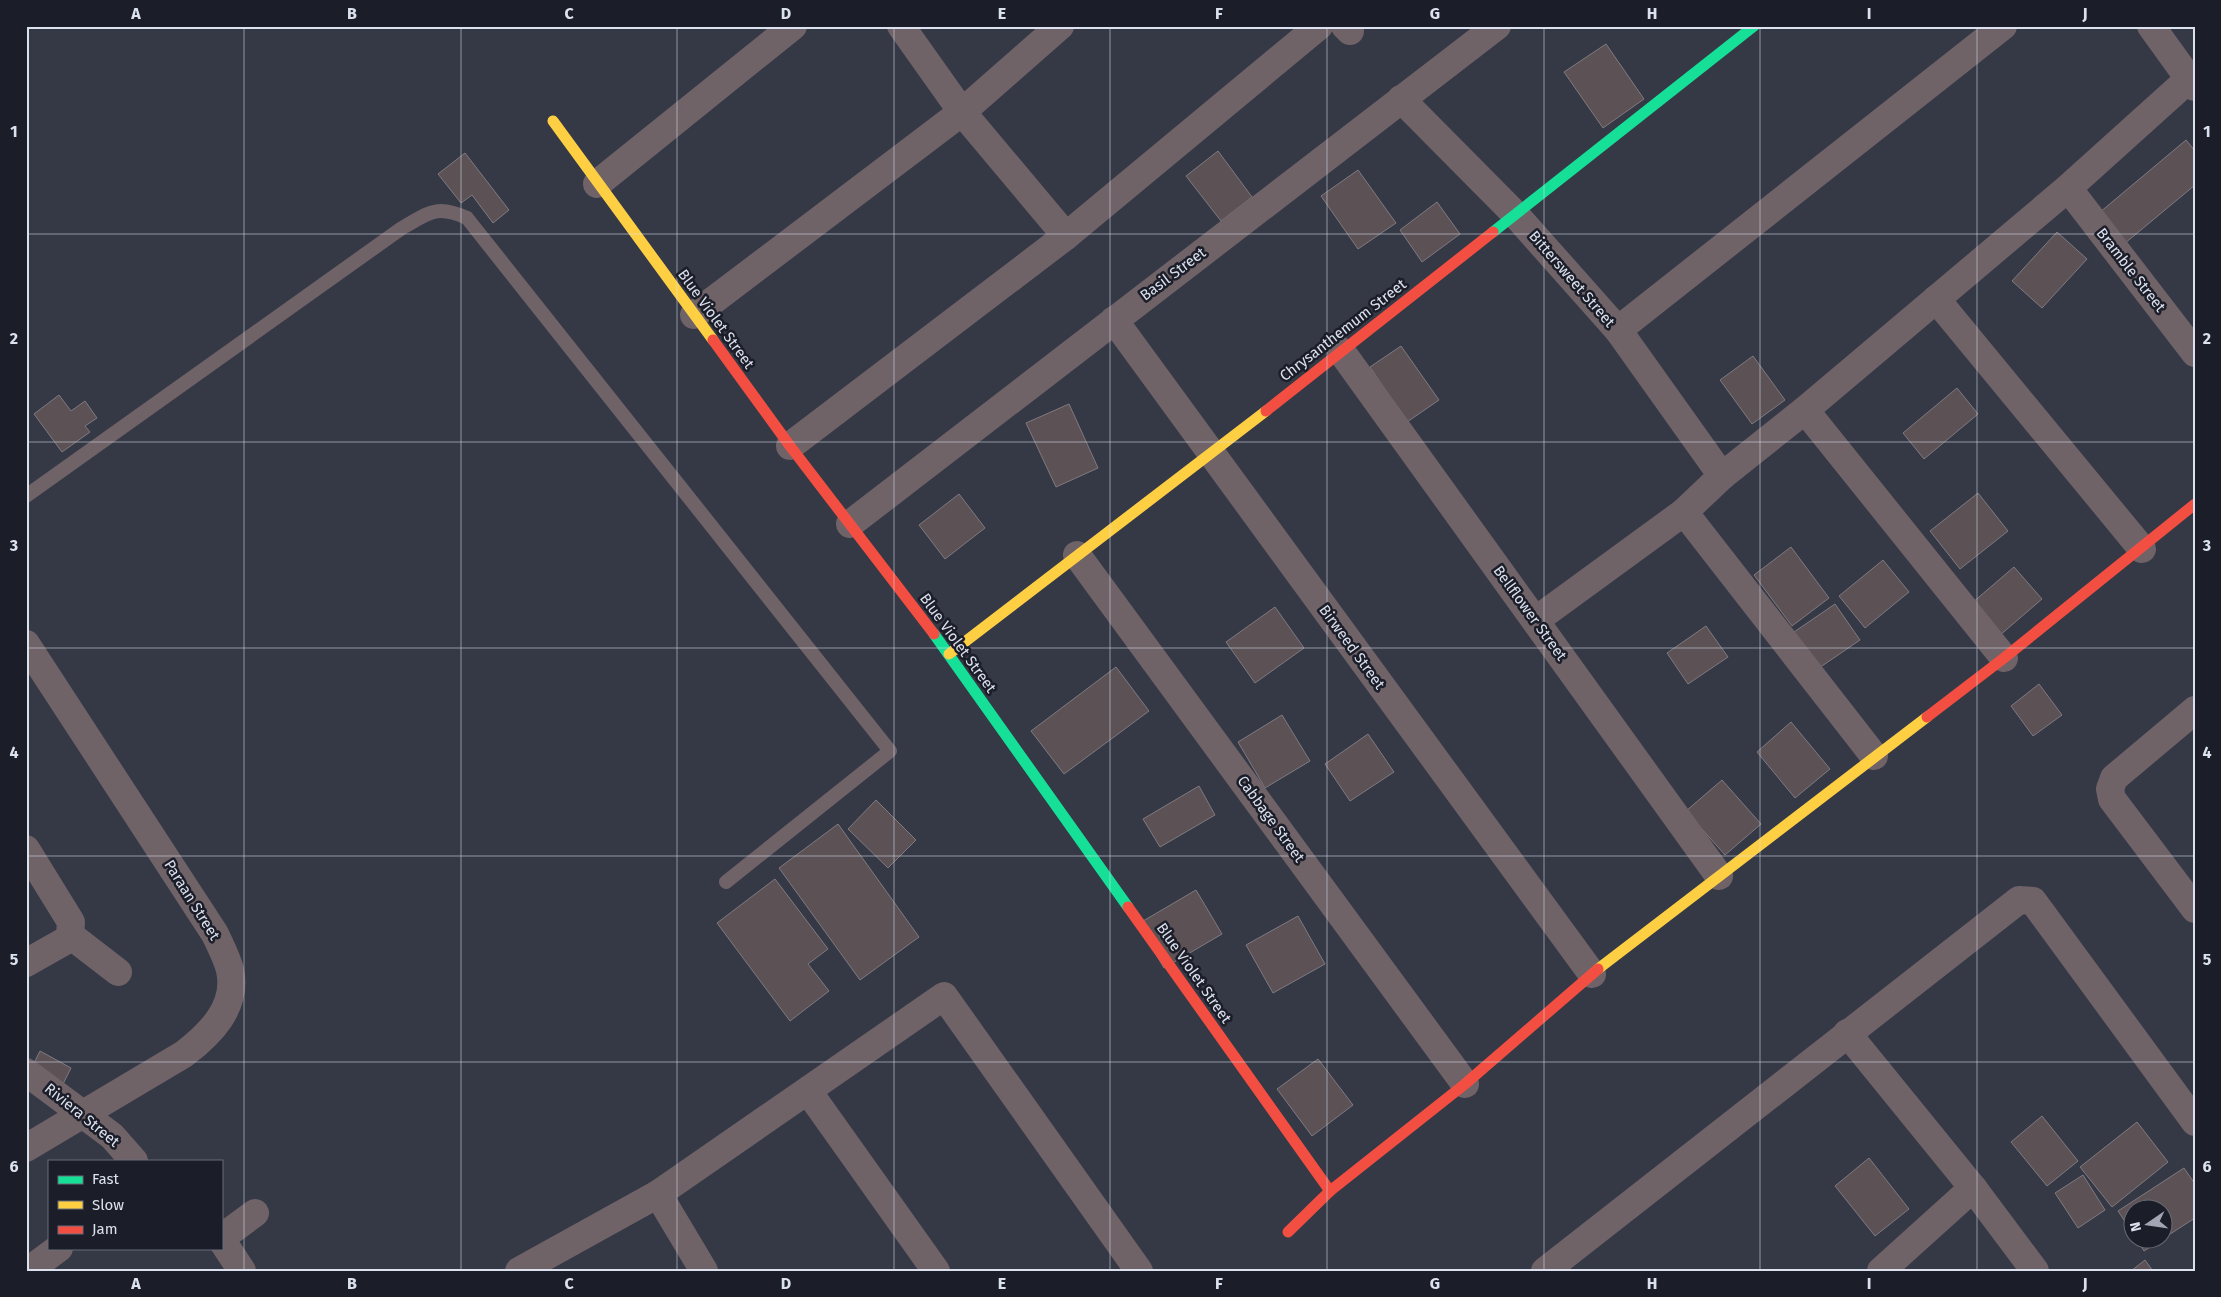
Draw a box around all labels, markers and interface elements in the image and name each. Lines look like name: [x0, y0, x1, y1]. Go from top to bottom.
text: A: [130, 4, 141, 23]
text: B: [347, 4, 357, 23]
text: C: [564, 4, 574, 23]
text: D: [781, 4, 791, 23]
text: E: [998, 4, 1006, 23]
text: F: [1215, 4, 1223, 23]
text: G: [1430, 4, 1440, 23]
text: H: [1647, 4, 1657, 23]
text: I: [1867, 4, 1871, 23]
text: J: [2081, 4, 2088, 23]
text: 1: [10, 122, 18, 141]
text: 1: [2203, 122, 2211, 141]
street label: Bramble Street: [2093, 224, 2170, 316]
street label: Bittersweet Street: [1525, 227, 1619, 331]
street label: Basil Street: [1137, 243, 1210, 304]
street label: Blue Violet Street: [674, 266, 758, 373]
street label: Chrysanthemum Street: [1276, 275, 1410, 385]
text: 2: [10, 329, 18, 348]
text: 2: [2203, 329, 2211, 348]
text: 3: [9, 536, 18, 555]
text: 3: [2202, 536, 2211, 555]
street label: Bellflower Street: [1489, 562, 1571, 664]
street label: Blue Violet Street: [916, 590, 1000, 697]
street label: Birweed Street: [1315, 601, 1389, 693]
text: 4: [9, 743, 19, 762]
text: 4: [2202, 743, 2212, 762]
street label: Cabbage Street: [1234, 772, 1309, 866]
street label: Paraan Street: [160, 857, 224, 944]
street label: Blue Violet Street: [1153, 919, 1236, 1027]
text: 5: [10, 950, 19, 969]
text: 5: [2203, 950, 2212, 969]
street label: Riviera Street: [41, 1079, 124, 1151]
text: 6: [9, 1157, 19, 1176]
text: 6: [2202, 1157, 2212, 1176]
legend: [48, 1160, 222, 1250]
text: Fast: [92, 1170, 119, 1188]
text: Slow: [92, 1196, 124, 1214]
north arrow: [2124, 1200, 2174, 1250]
text: Jam: [92, 1220, 118, 1238]
text: N: [2126, 1220, 2145, 1233]
text: A: [130, 1274, 141, 1293]
text: B: [347, 1274, 357, 1293]
text: C: [564, 1274, 574, 1293]
text: D: [781, 1274, 791, 1293]
text: E: [998, 1274, 1006, 1293]
text: F: [1215, 1274, 1223, 1293]
text: G: [1430, 1274, 1440, 1293]
text: H: [1647, 1274, 1657, 1293]
text: I: [1867, 1274, 1871, 1293]
text: J: [2081, 1274, 2088, 1293]

